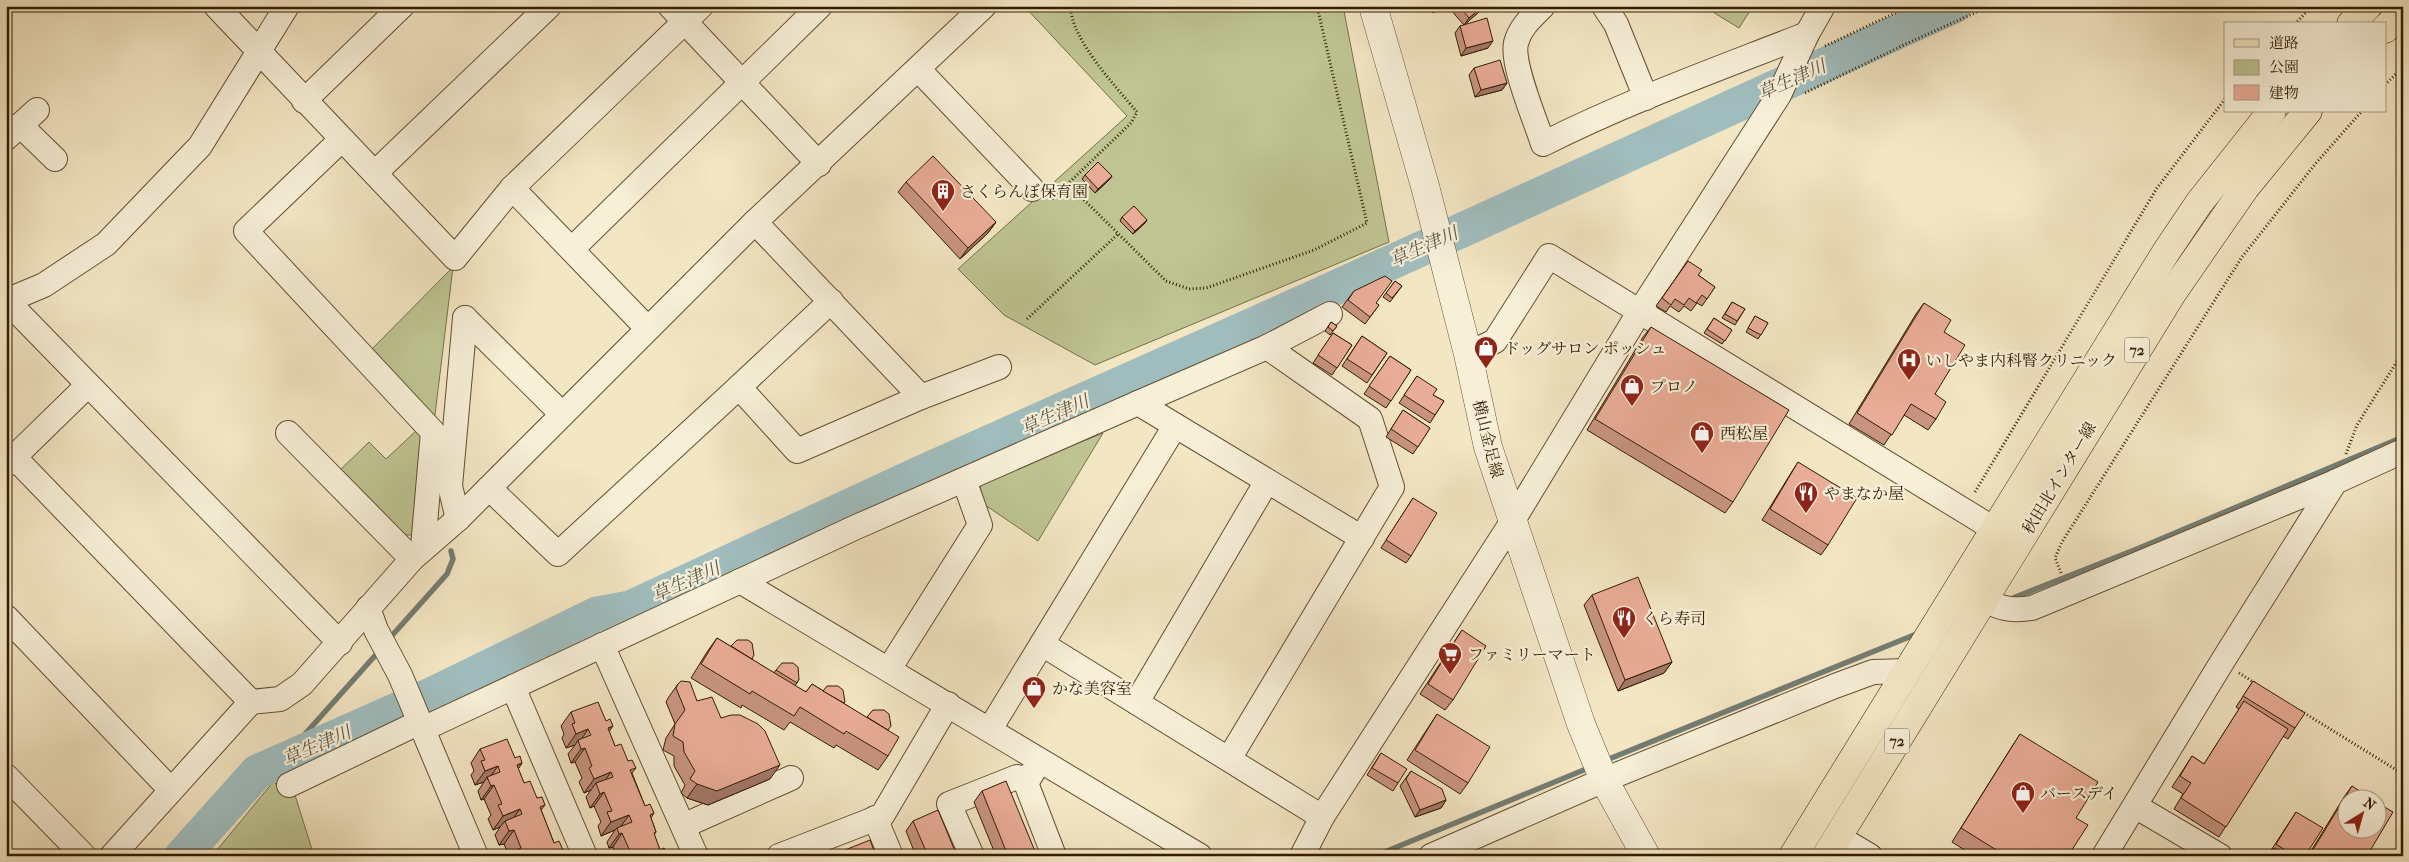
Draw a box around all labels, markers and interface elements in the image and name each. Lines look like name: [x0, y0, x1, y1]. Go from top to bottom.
legend: [2224, 22, 2386, 112]
text: 道路: [2269, 34, 2299, 52]
water label: 草生津川: [1755, 55, 1831, 104]
text: 公園: [2269, 58, 2299, 76]
text: 建物: [2269, 84, 2299, 102]
building icon: さくらんぼ保育園: [930, 178, 956, 212]
place label: さくらんぼ保育園: [960, 182, 1088, 201]
water label: 草生津川: [1387, 222, 1463, 271]
shop icon: ドッグサロン ポッシュ: [1473, 335, 1499, 369]
road number: 72: [2124, 338, 2150, 362]
place label: ドッグサロン ポッシュ: [1504, 339, 1666, 358]
hospital icon: いしやま内科腎クリニック: [1896, 347, 1922, 381]
place label: いしやま内科腎クリニック: [1926, 351, 2117, 370]
shop icon: プロノ: [1619, 373, 1645, 407]
place label: プロノ: [1650, 377, 1698, 396]
water label: 草生津川: [1018, 390, 1094, 439]
street label: 横山金足線: [1469, 398, 1507, 480]
street label: 秋田北インター線: [2018, 419, 2100, 537]
shop icon: 西松屋: [1689, 420, 1715, 454]
place label: 西松屋: [1720, 424, 1768, 443]
restaurant icon: やまなか屋: [1793, 480, 1819, 514]
place label: やまなか屋: [1824, 484, 1904, 503]
water label: 草生津川: [649, 557, 725, 606]
restaurant icon: くら寿司: [1611, 605, 1637, 639]
place label: くら寿司: [1642, 609, 1706, 628]
supermarket icon: ファミリーマート: [1437, 641, 1463, 675]
place label: ファミリーマート: [1468, 645, 1596, 664]
shop icon: かな美容室: [1021, 675, 1047, 709]
place label: かな美容室: [1052, 679, 1132, 698]
water label: 草生津川: [280, 721, 356, 770]
road number: 72: [1884, 728, 1910, 754]
shop icon: バースデイ: [2010, 780, 2036, 814]
place label: バースデイ: [2040, 784, 2118, 803]
north arrow: [2336, 790, 2386, 840]
text: N: [2360, 794, 2379, 814]

